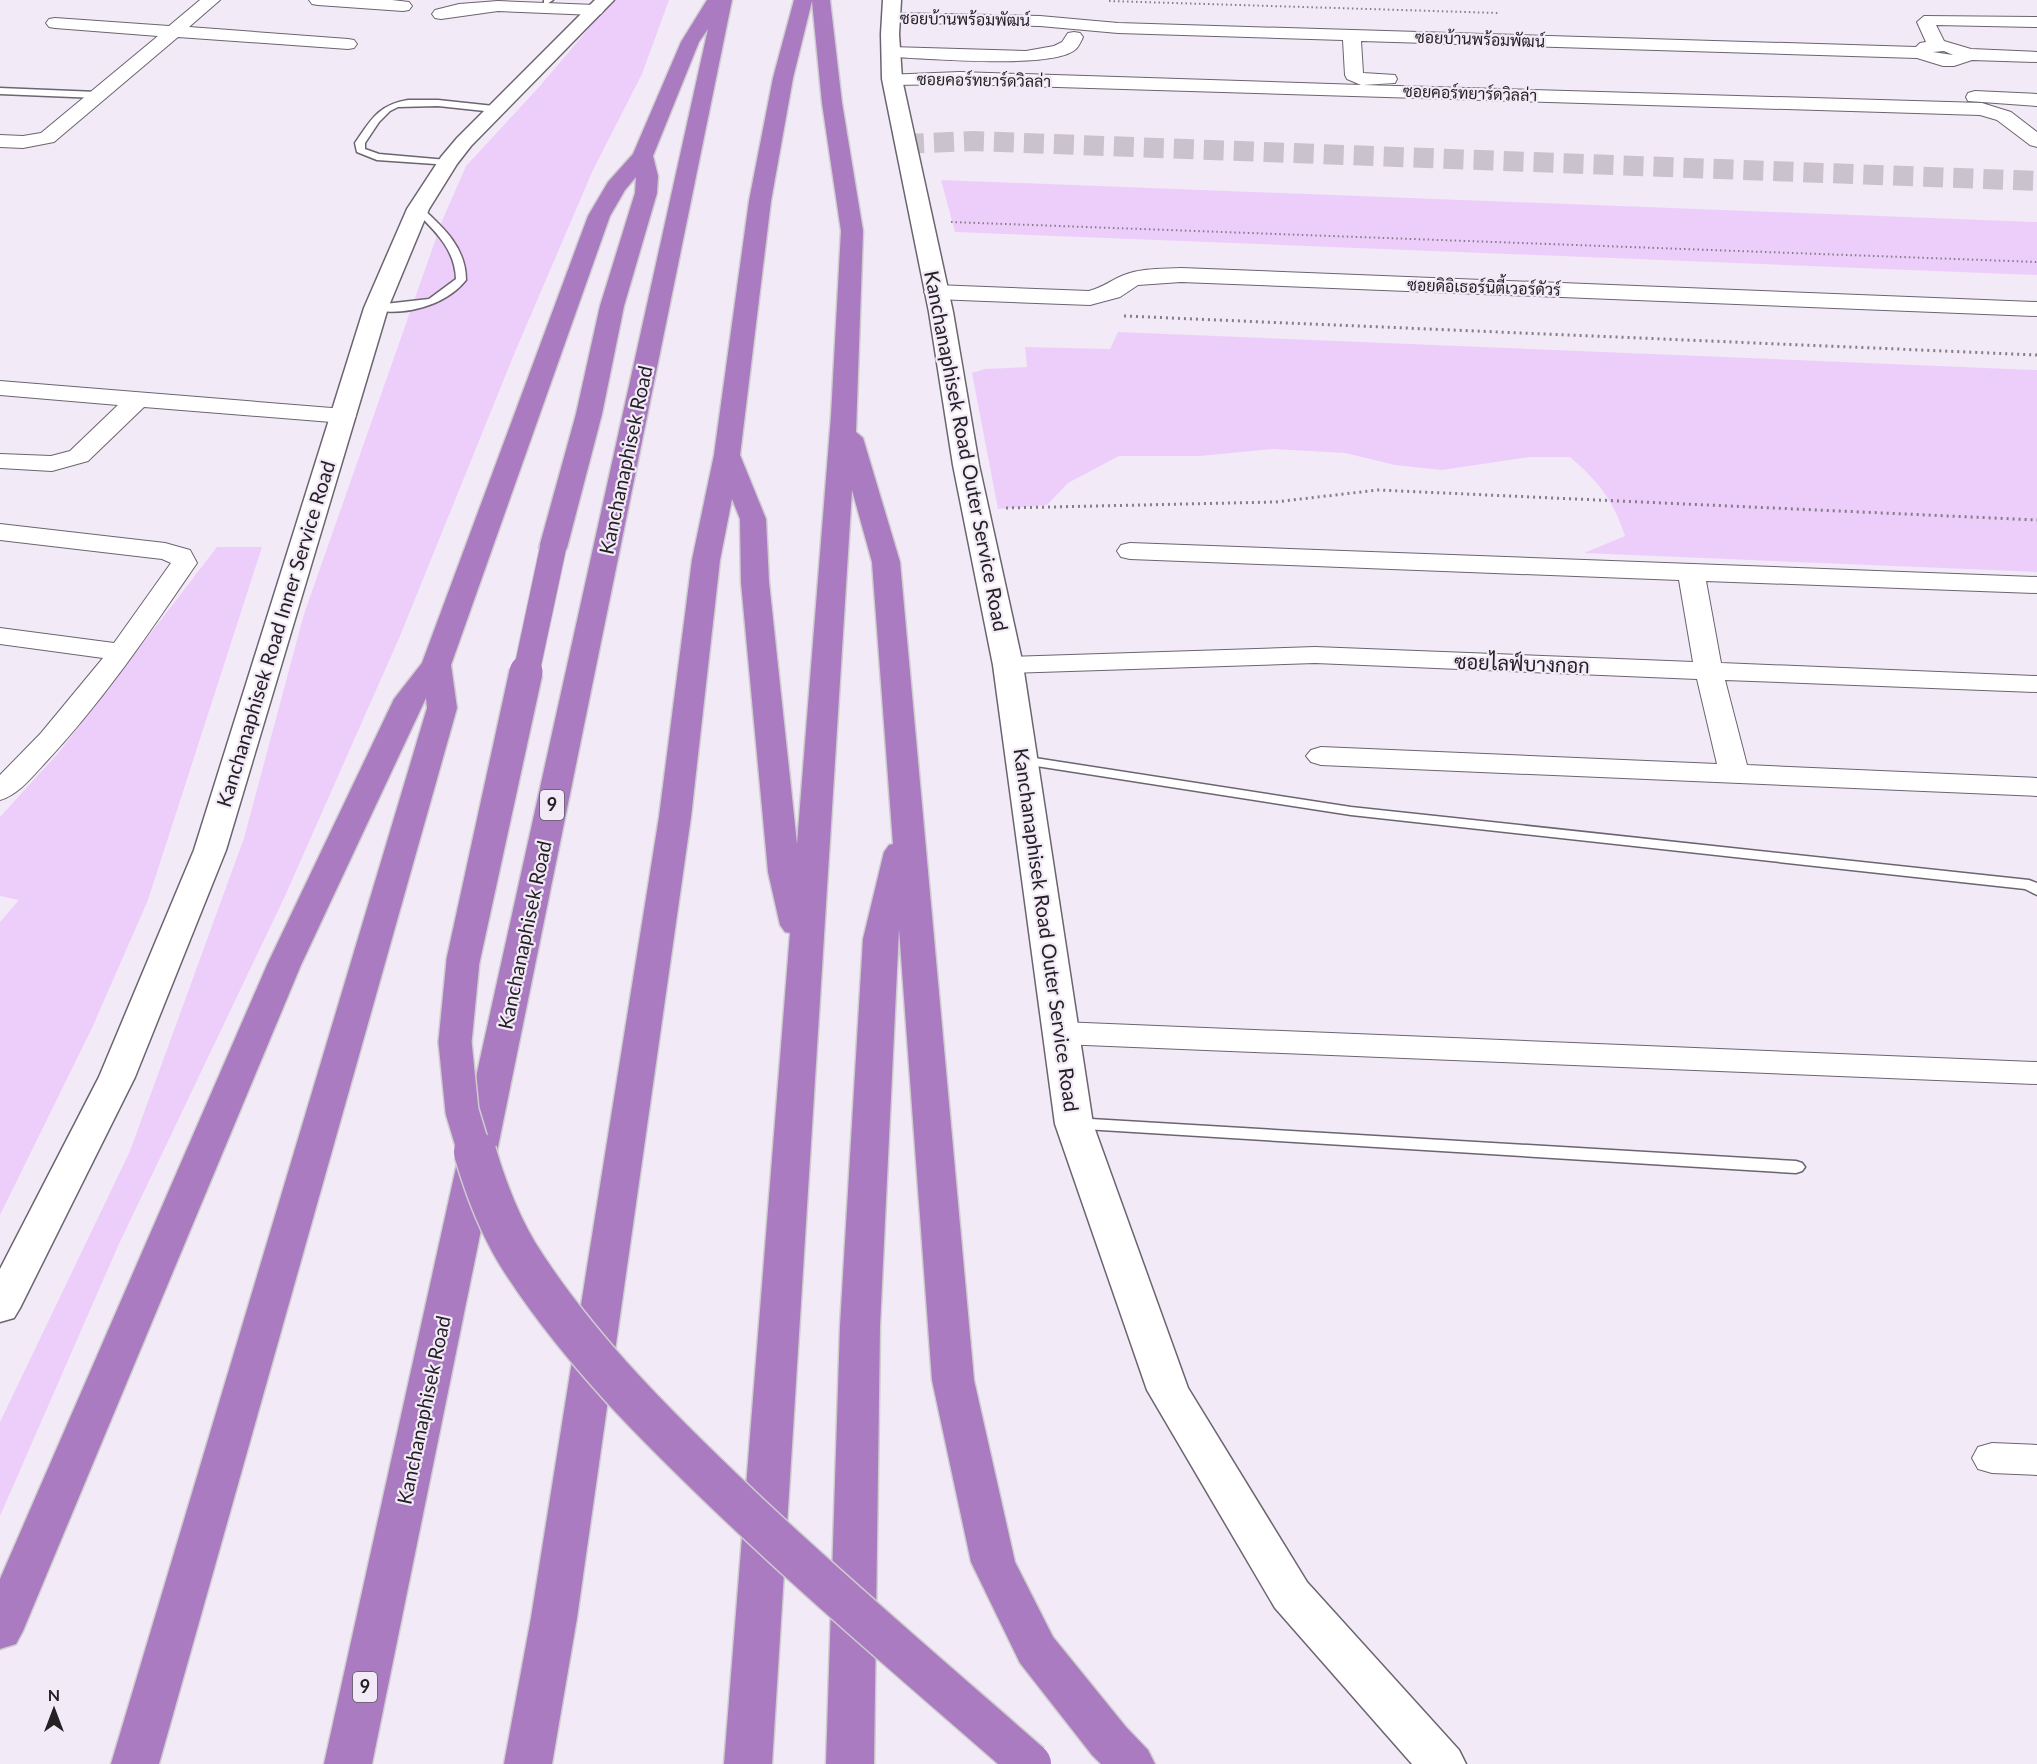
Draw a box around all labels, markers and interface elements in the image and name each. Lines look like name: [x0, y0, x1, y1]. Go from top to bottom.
street label: ซอยบ้านพร้อมพัฒน์: [900, 6, 1030, 29]
street label: ซอยบ้านพร้อมพัฒน์: [1415, 25, 1545, 50]
street label: ซอยคอร์ทยาร์ดวิลล่า: [917, 67, 1051, 90]
street label: ซอยคอร์ทยาร์ดวิลล่า: [1403, 79, 1538, 104]
street label: Kanchanaphisek Road Outer Service Road: [920, 268, 1014, 633]
street label: ซอยดิอิเธอร์นิตี้เวอร์ดัวร์: [1407, 270, 1562, 299]
street label: Kanchanaphisek Road: [593, 363, 657, 556]
street label: Kanchanaphisek Road Inner Service Road: [211, 458, 339, 810]
street label: ซอยไลฟ์บางกอก: [1454, 649, 1590, 677]
street label: Kanchanaphisek Road Outer Service Road: [1010, 746, 1084, 1113]
road number: 9: [540, 790, 564, 820]
street label: Kanchanaphisek Road: [492, 838, 556, 1031]
street label: Kanchanaphisek Road: [391, 1313, 455, 1506]
road number: 9: [353, 1672, 377, 1702]
north arrow: [24, 1680, 84, 1740]
text: N: [48, 1685, 60, 1704]

